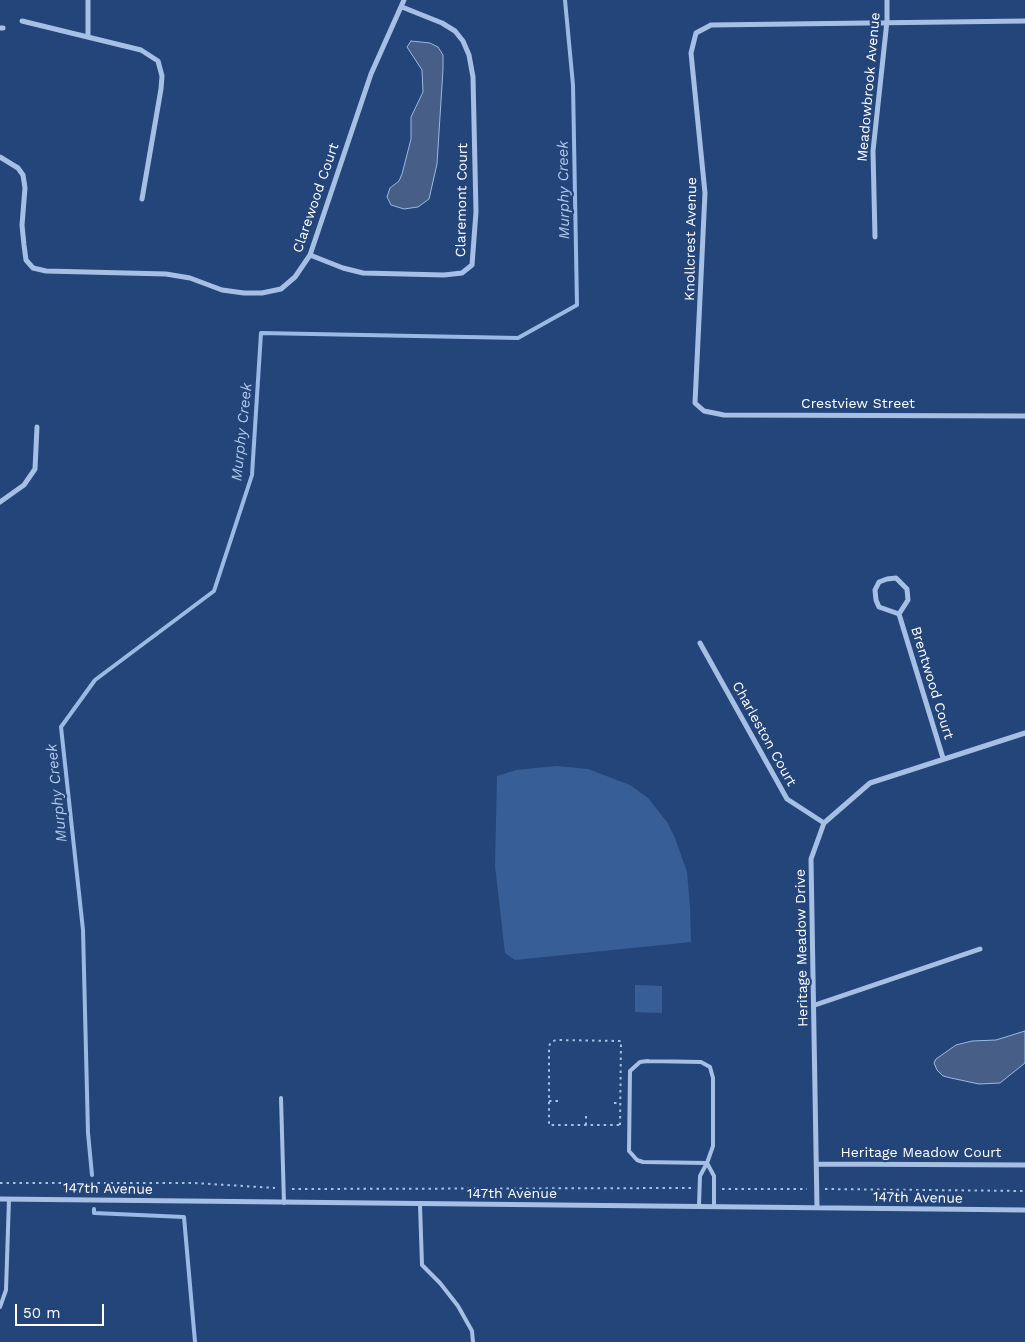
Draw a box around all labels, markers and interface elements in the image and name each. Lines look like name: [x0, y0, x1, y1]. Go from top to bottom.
street label: Meadowbrook Avenue: [854, 12, 884, 162]
water label: Murphy Creek: [554, 140, 574, 240]
street label: Clarewood Court: [289, 141, 343, 255]
street label: Claremont Court: [453, 143, 471, 257]
street label: Knollcrest Avenue: [682, 177, 700, 301]
water label: Murphy Creek: [228, 382, 256, 482]
street label: Crestview Street: [801, 396, 915, 412]
street label: Brentwood Court: [907, 625, 957, 741]
street label: Charleston Court: [728, 679, 800, 789]
water label: Murphy Creek: [43, 743, 71, 843]
street label: Heritage Meadow Drive: [792, 869, 812, 1027]
street label: Heritage Meadow Court: [841, 1145, 1001, 1161]
street label: 147th Avenue: [63, 1180, 153, 1198]
street label: 147th Avenue: [467, 1186, 557, 1202]
street label: 147th Avenue: [873, 1189, 963, 1207]
scale bar: [18, 1294, 106, 1326]
text: 50 m: [23, 1304, 60, 1322]

